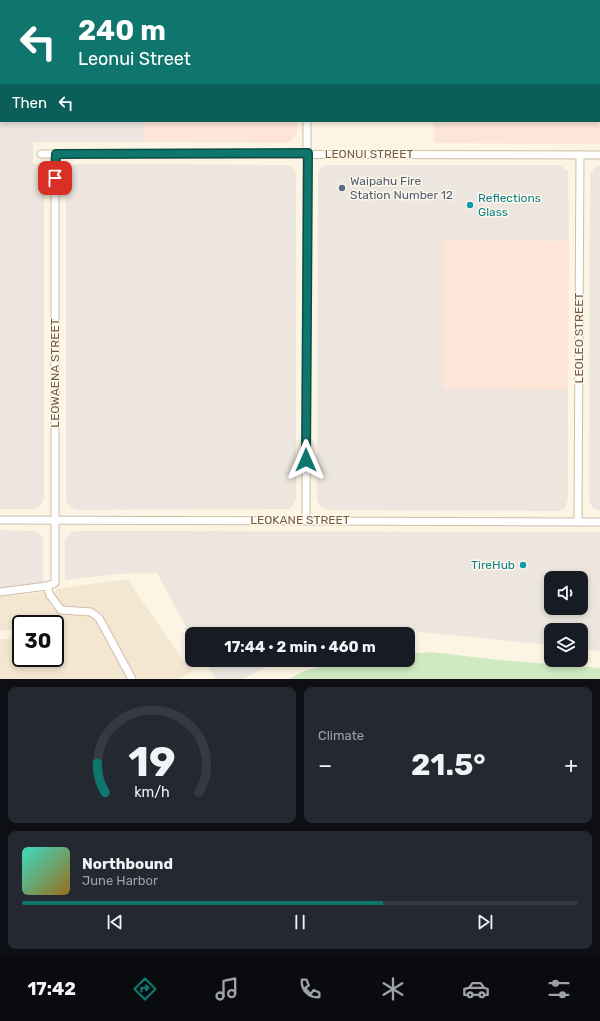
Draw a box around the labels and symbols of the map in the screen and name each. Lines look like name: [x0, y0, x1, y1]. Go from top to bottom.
street label: LEONUI STREET: [325, 147, 413, 161]
pin: [38, 161, 72, 195]
place label: Waipahu Fire Station Number 12: [350, 174, 453, 202]
marker: Waipahu Fire Station Number 12: [337, 183, 347, 193]
place label: Reflections Glass: [478, 191, 541, 219]
marker: Reflections Glass: [465, 200, 475, 210]
street label: LEOLEO STREET: [572, 293, 586, 383]
street label: LEOWAENA STREET: [48, 318, 62, 428]
position arrow: [285, 439, 327, 481]
street label: LEOKANE STREET: [250, 513, 350, 527]
place label: TireHub: [471, 558, 515, 572]
marker: TireHub: [518, 560, 528, 570]
speed limit sign: 30: [12, 615, 64, 667]

